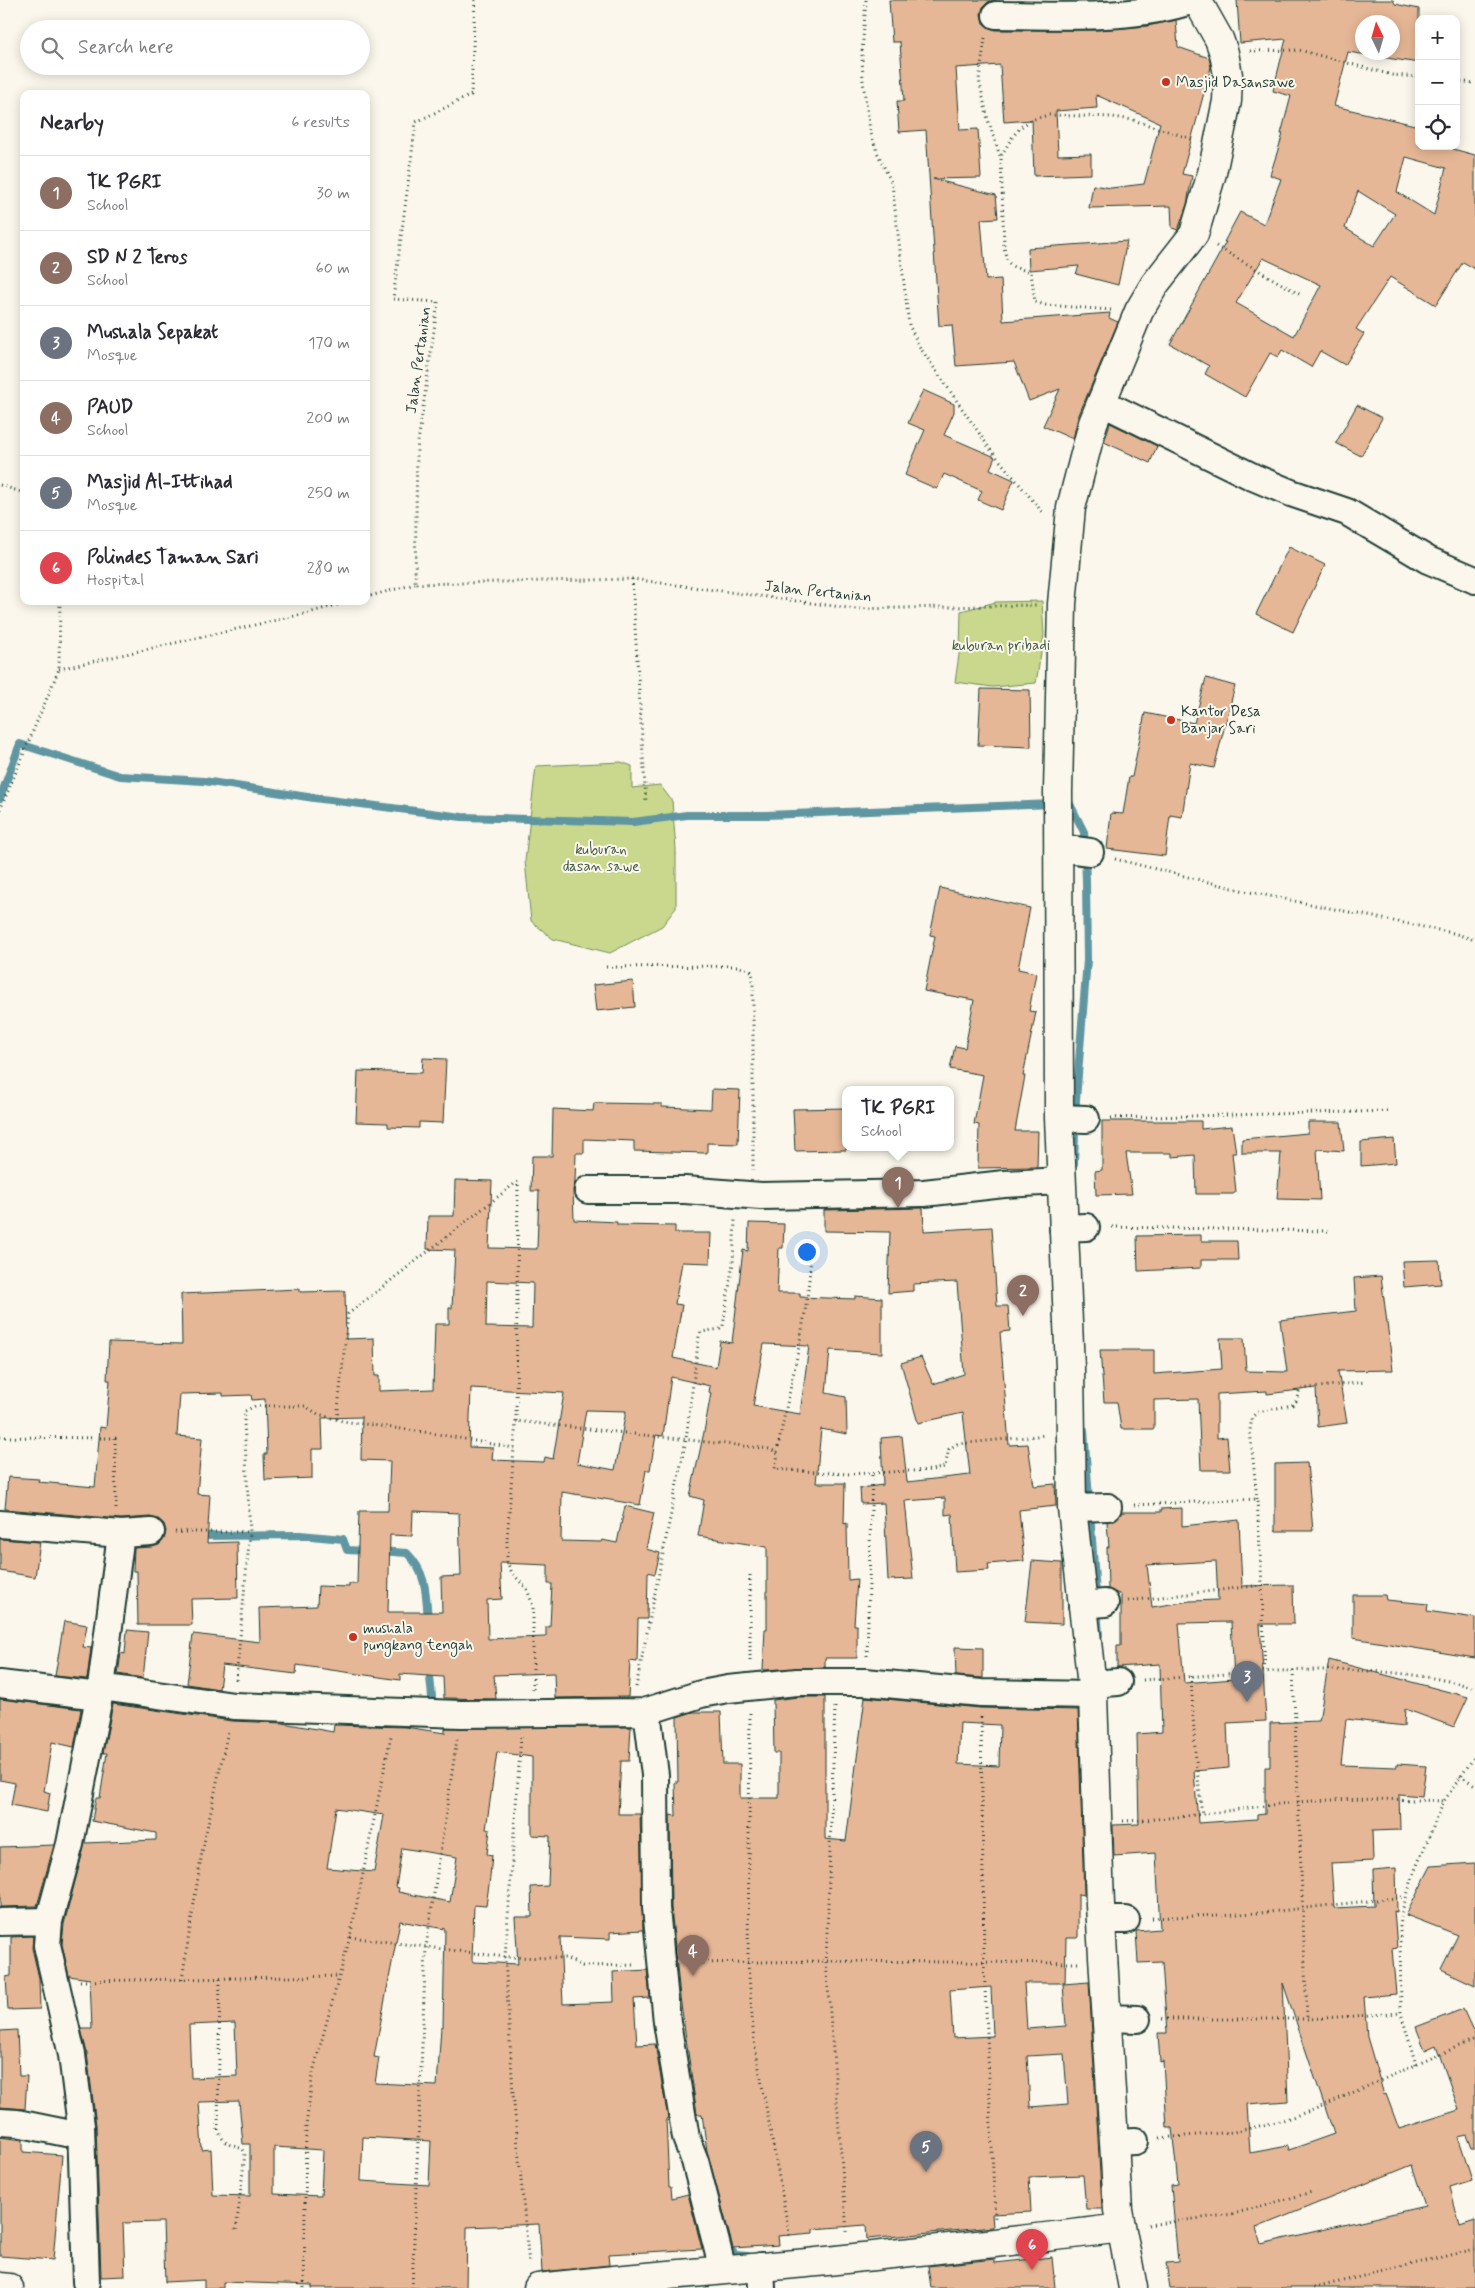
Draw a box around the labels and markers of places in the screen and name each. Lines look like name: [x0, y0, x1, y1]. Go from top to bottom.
place label: Masjid Dasansawe: [1176, 73, 1295, 93]
marker: Masjid Dasansawe: [1160, 76, 1172, 88]
place label: Kantor Desa Banjar Sari: [1181, 702, 1261, 739]
marker: Kantor Desa Banjar Sari: [1165, 714, 1177, 726]
pin: 1: [882, 1167, 914, 1208]
pin: 2: [1007, 1275, 1039, 1316]
place label: mushala pungkang tengah: [363, 1619, 473, 1657]
marker: mushala pungkang tengah: [347, 1631, 359, 1643]
pin: 3: [1231, 1661, 1263, 1702]
pin: 4: [677, 1935, 709, 1976]
pin: 5: [910, 2131, 942, 2172]
pin: 6: [1016, 2229, 1048, 2270]

